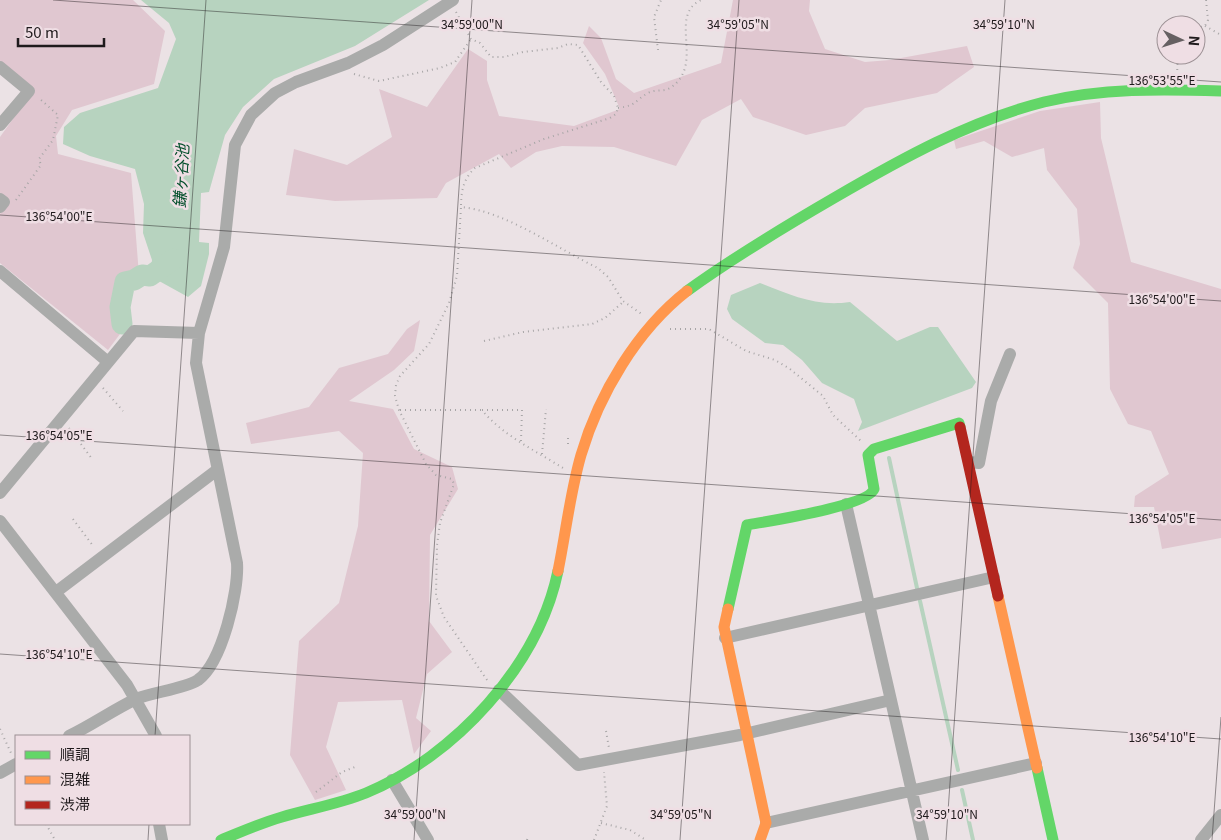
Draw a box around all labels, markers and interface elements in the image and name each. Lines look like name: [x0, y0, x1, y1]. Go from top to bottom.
scale bar: [18, 15, 104, 47]
text: 34°59'00"N: [441, 15, 503, 32]
text: 34°59'05"N: [707, 15, 769, 32]
text: 34°59'10"N: [973, 15, 1035, 32]
north arrow: [1156, 15, 1206, 65]
text: 50 m: [25, 21, 59, 42]
text: N: [1185, 35, 1205, 47]
text: 136°53'55"E: [1128, 71, 1196, 88]
water label: 鎌ヶ谷池: [166, 141, 194, 209]
text: 136°54'00"E: [25, 207, 93, 224]
text: 136°54'00"E: [1128, 290, 1196, 307]
text: 136°54'05"E: [25, 426, 93, 443]
text: 136°54'05"E: [1128, 509, 1196, 526]
text: 136°54'10"E: [25, 645, 93, 662]
text: 136°54'10"E: [1128, 728, 1196, 745]
legend: [15, 735, 190, 825]
text: 順調: [60, 743, 90, 764]
text: 混雑: [60, 768, 90, 789]
text: 渋滞: [60, 793, 90, 814]
text: 34°59'00"N: [384, 805, 446, 822]
text: 34°59'05"N: [650, 805, 712, 822]
text: 34°59'10"N: [916, 805, 978, 822]

